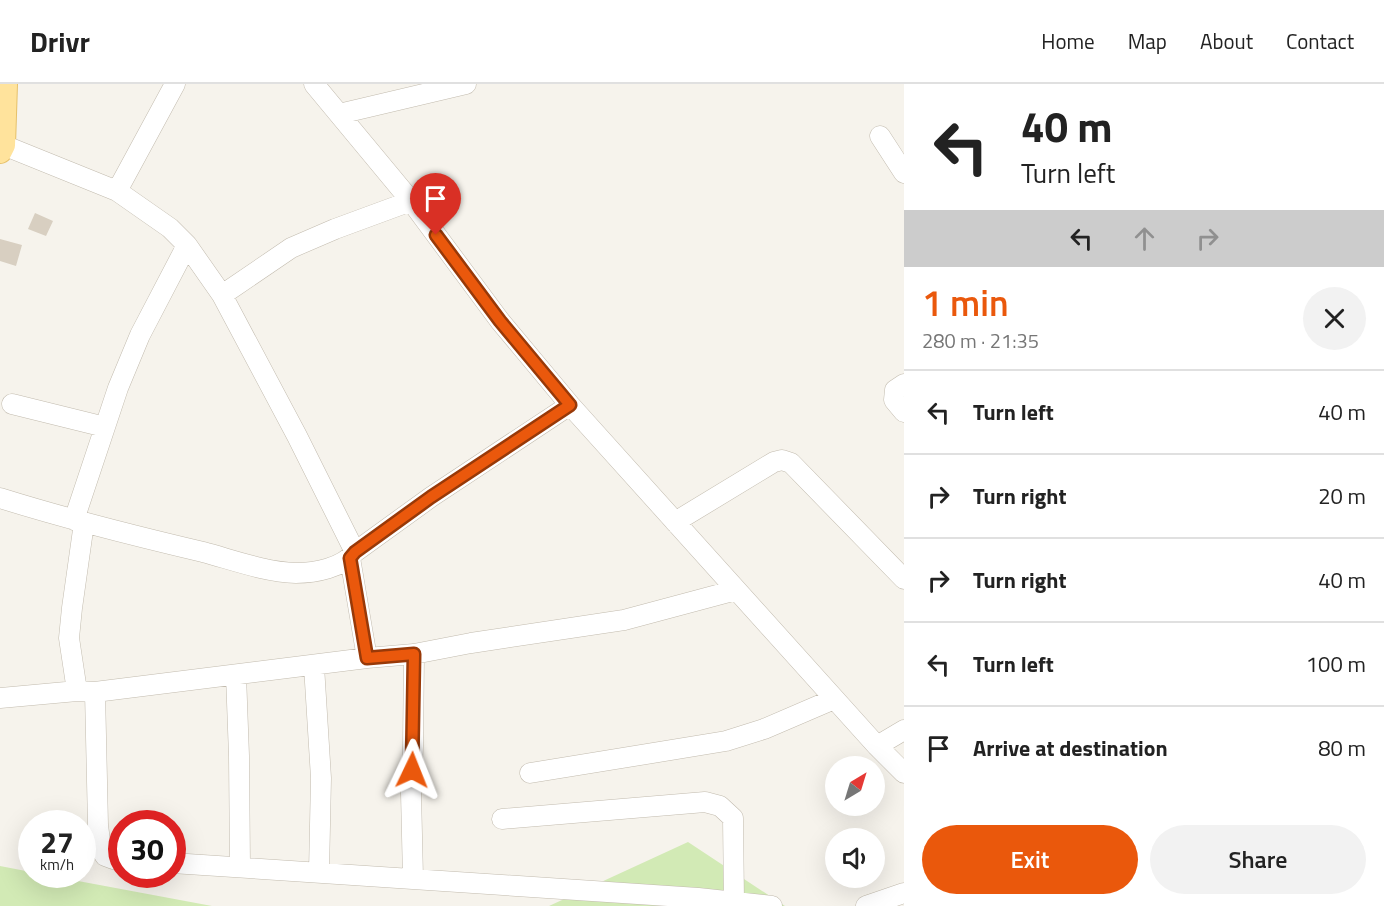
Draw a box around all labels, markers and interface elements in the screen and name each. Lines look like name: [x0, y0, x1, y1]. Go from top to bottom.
text: Drivr: [30, 20, 90, 63]
text: Home: [1041, 25, 1095, 57]
text: Map: [1128, 25, 1167, 57]
text: About: [1200, 25, 1253, 57]
text: Contact: [1286, 25, 1354, 57]
text: 40 m: [1021, 94, 1113, 158]
icon: left: [922, 108, 1000, 186]
text: Turn left: [1021, 152, 1115, 193]
pin: [410, 173, 461, 235]
icon: arrive: [419, 182, 452, 215]
icon: left: [1065, 222, 1098, 255]
icon: ahead: [1128, 222, 1161, 255]
icon: right: [1191, 222, 1224, 255]
text: 1 min: [922, 275, 1009, 330]
button: close: [1303, 287, 1366, 350]
text: 280 m · 21:35: [922, 325, 1039, 356]
text: Turn left: [973, 395, 1054, 429]
text: 40 m: [1318, 395, 1366, 429]
icon: left: [922, 396, 955, 429]
text: Turn right: [973, 479, 1067, 513]
text: 20 m: [1318, 479, 1366, 513]
icon: right: [922, 480, 955, 513]
text: Turn right: [973, 563, 1067, 597]
text: 40 m: [1318, 563, 1366, 597]
icon: right: [922, 564, 955, 597]
text: Turn left: [973, 647, 1054, 681]
text: 100 m: [1306, 647, 1366, 681]
icon: left: [922, 648, 955, 681]
text: Arrive at destination: [973, 731, 1168, 765]
text: 80 m: [1318, 731, 1366, 765]
icon: arrive: [922, 732, 955, 765]
position arrow: [380, 738, 444, 802]
north arrow: [825, 756, 885, 816]
map controls: [825, 756, 885, 888]
speed limit sign: 30: [108, 810, 186, 888]
text: 27: [40, 819, 74, 865]
button: Exit: [922, 825, 1138, 894]
button: Share: [1150, 825, 1366, 894]
button: sound: [825, 828, 885, 888]
text: km/h: [40, 853, 74, 876]

